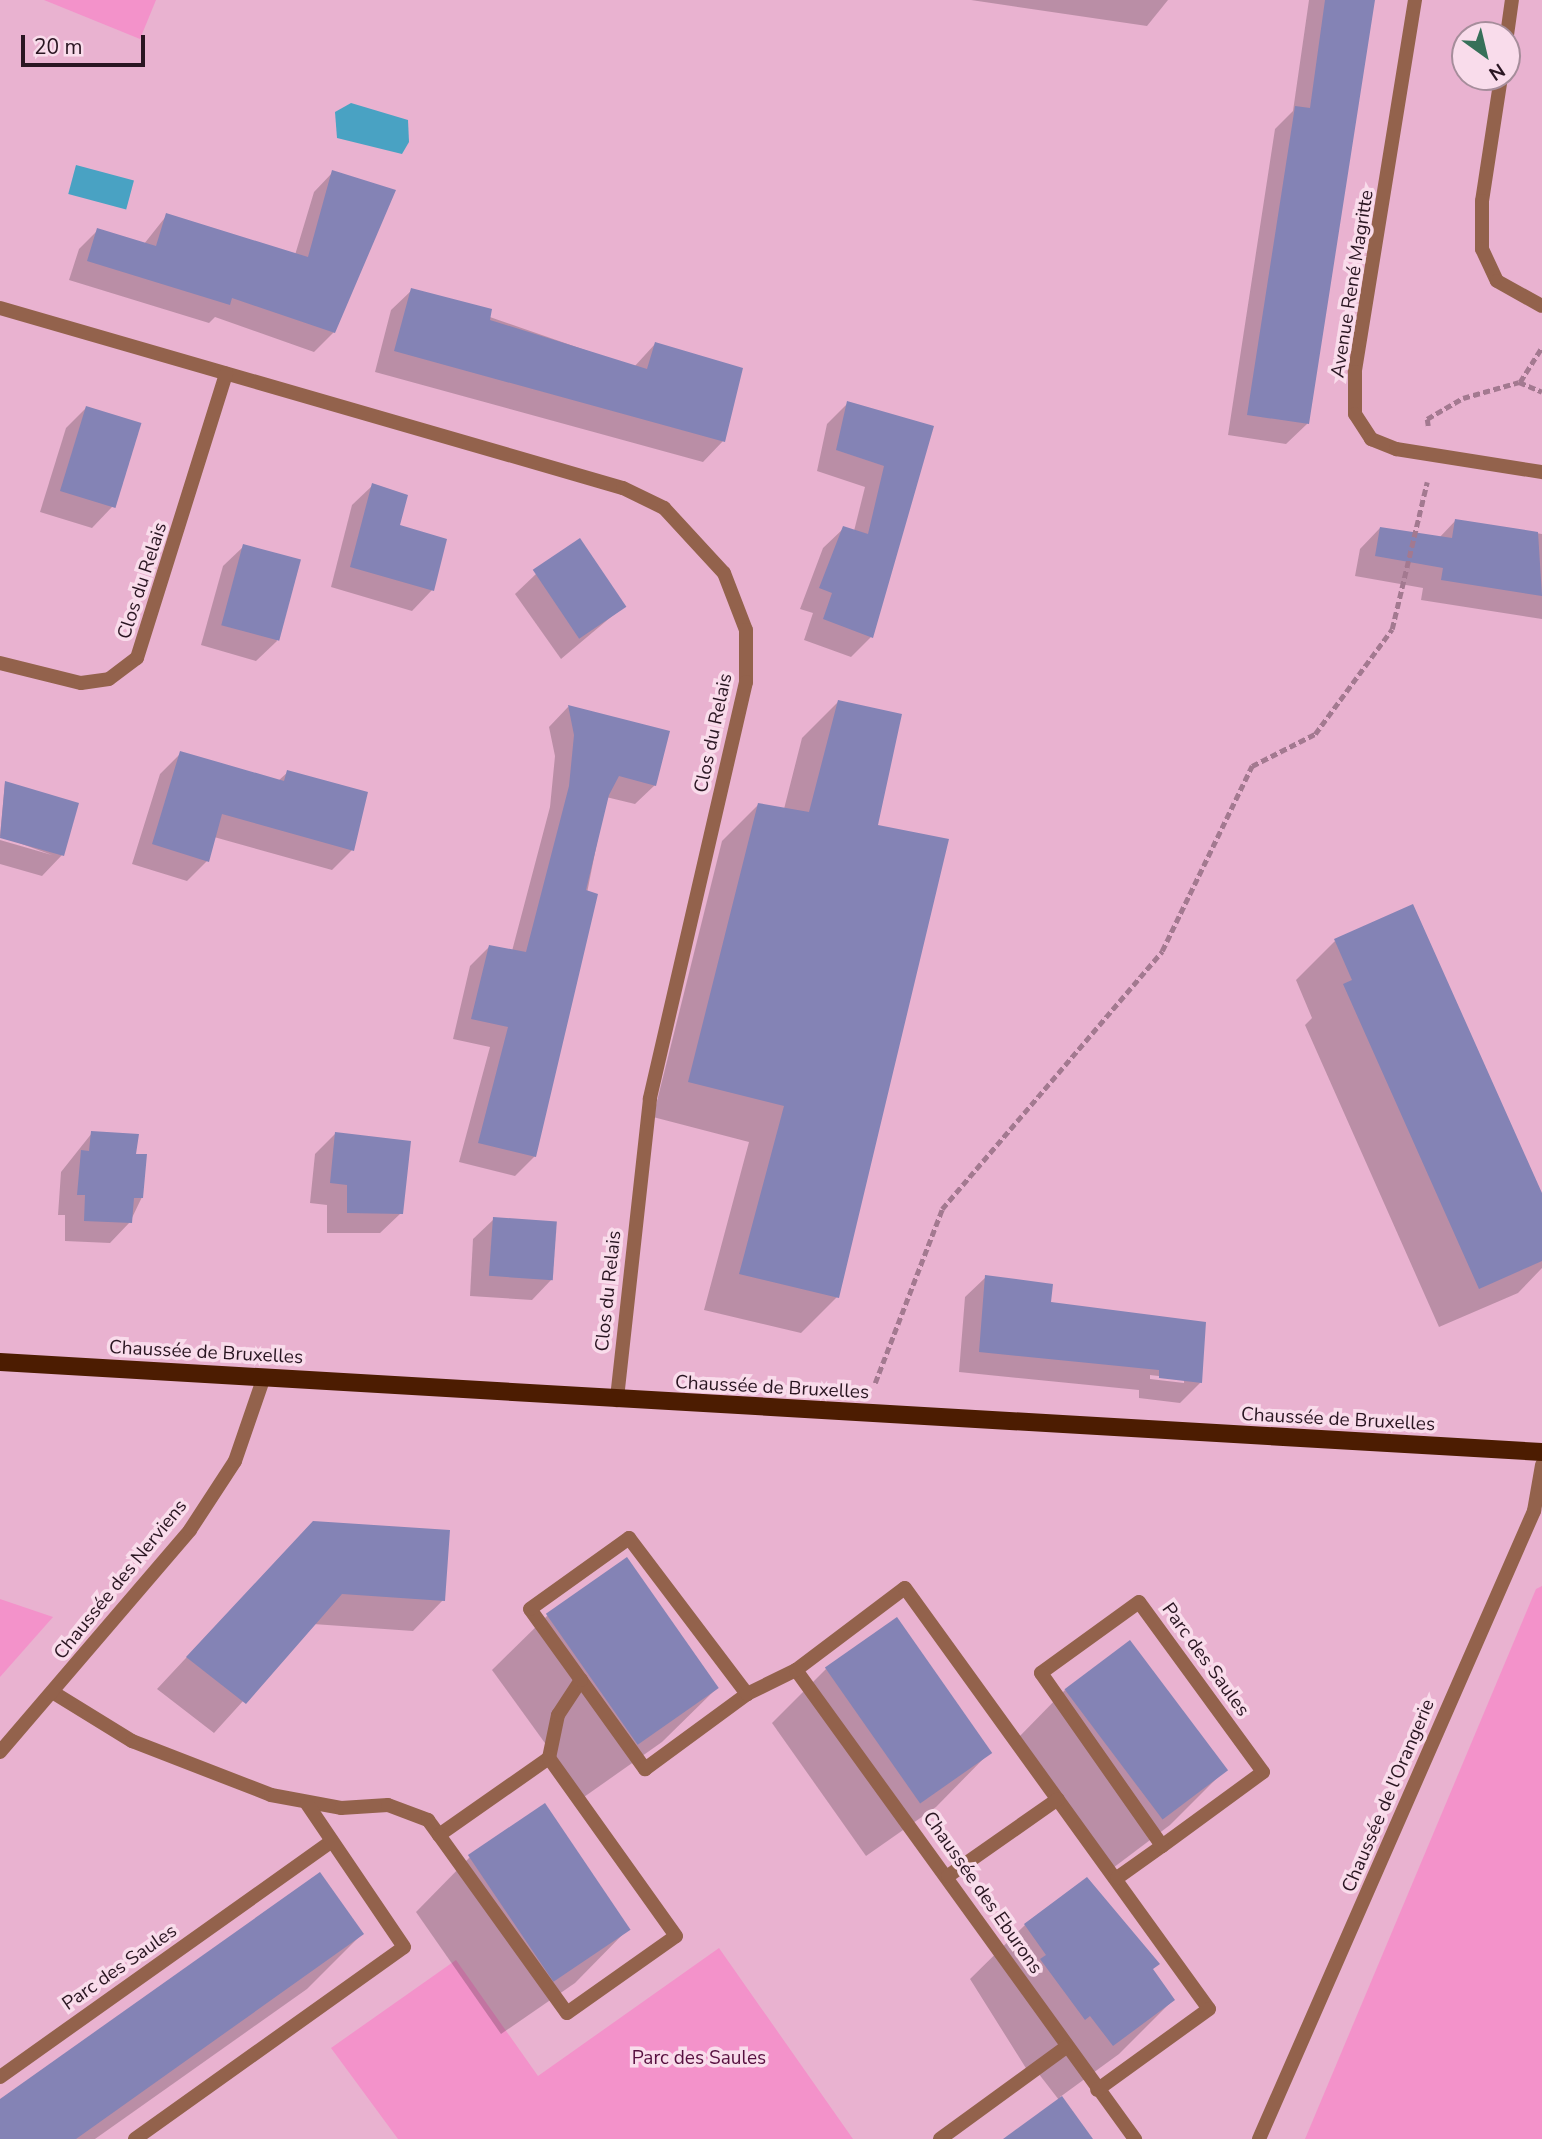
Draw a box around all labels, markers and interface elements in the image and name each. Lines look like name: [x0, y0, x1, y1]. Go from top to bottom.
scale bar: [24, 21, 149, 65]
north arrow: [1451, 21, 1521, 91]
text: 20 m: [34, 33, 83, 61]
text: N: [1483, 57, 1510, 87]
street label: Avenue René Magritte: [1327, 189, 1379, 379]
street label: Clos du Relais: [113, 520, 173, 642]
street label: Clos du Relais: [690, 671, 738, 795]
street label: Clos du Relais: [591, 1229, 627, 1353]
street label: Chaussée de Bruxelles: [108, 1337, 304, 1369]
street label: Chaussée de Bruxelles: [674, 1372, 870, 1404]
street label: Chaussée de Bruxelles: [1240, 1404, 1436, 1436]
street label: Chaussée des Nerviens: [50, 1496, 192, 1664]
street label: Parc des Saules: [1156, 1599, 1254, 1721]
street label: Chaussée de l'Orangerie: [1338, 1696, 1440, 1896]
street label: Chaussée des Eburons: [917, 1807, 1047, 1979]
street label: Parc des Saules: [58, 1920, 182, 2016]
park label: Parc des Saules: [632, 2048, 766, 2070]

